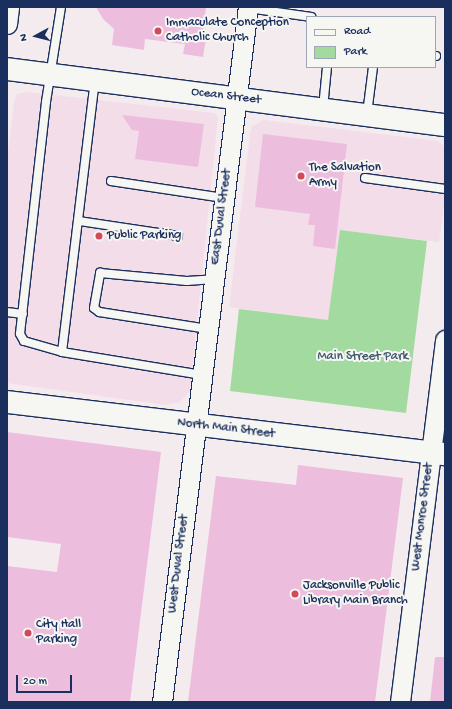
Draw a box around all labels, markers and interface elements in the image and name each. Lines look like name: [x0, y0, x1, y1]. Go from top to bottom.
north arrow: [16, 16, 56, 56]
place label: Immaculate Conception Catholic Church: [166, 16, 289, 47]
legend: [306, 16, 436, 68]
text: Road: [344, 25, 370, 39]
marker: Immaculate Conception Catholic Church: [153, 26, 163, 36]
text: N: [18, 33, 30, 42]
text: Park: [344, 45, 367, 59]
street label: Ocean Street: [190, 85, 262, 109]
place label: The Salvation Army: [309, 161, 381, 192]
street label: East Duval Street: [208, 168, 236, 266]
marker: The Salvation Army: [296, 171, 306, 181]
place label: Public Parking: [107, 228, 181, 244]
marker: Public Parking: [94, 231, 104, 241]
park label: Main Street Park: [318, 349, 408, 365]
street label: North Main Street: [176, 415, 276, 443]
street label: West Monroe Street: [409, 462, 437, 572]
street label: West Duval Street: [165, 514, 193, 614]
place label: Jacksonville Public Library Main Branch: [303, 579, 408, 610]
marker: Jacksonville Public Library Main Branch: [290, 589, 300, 599]
place label: City Hall Parking: [36, 618, 81, 649]
marker: City Hall Parking: [23, 628, 33, 638]
scale bar: [18, 667, 74, 693]
text: 20 m: [23, 675, 47, 689]

